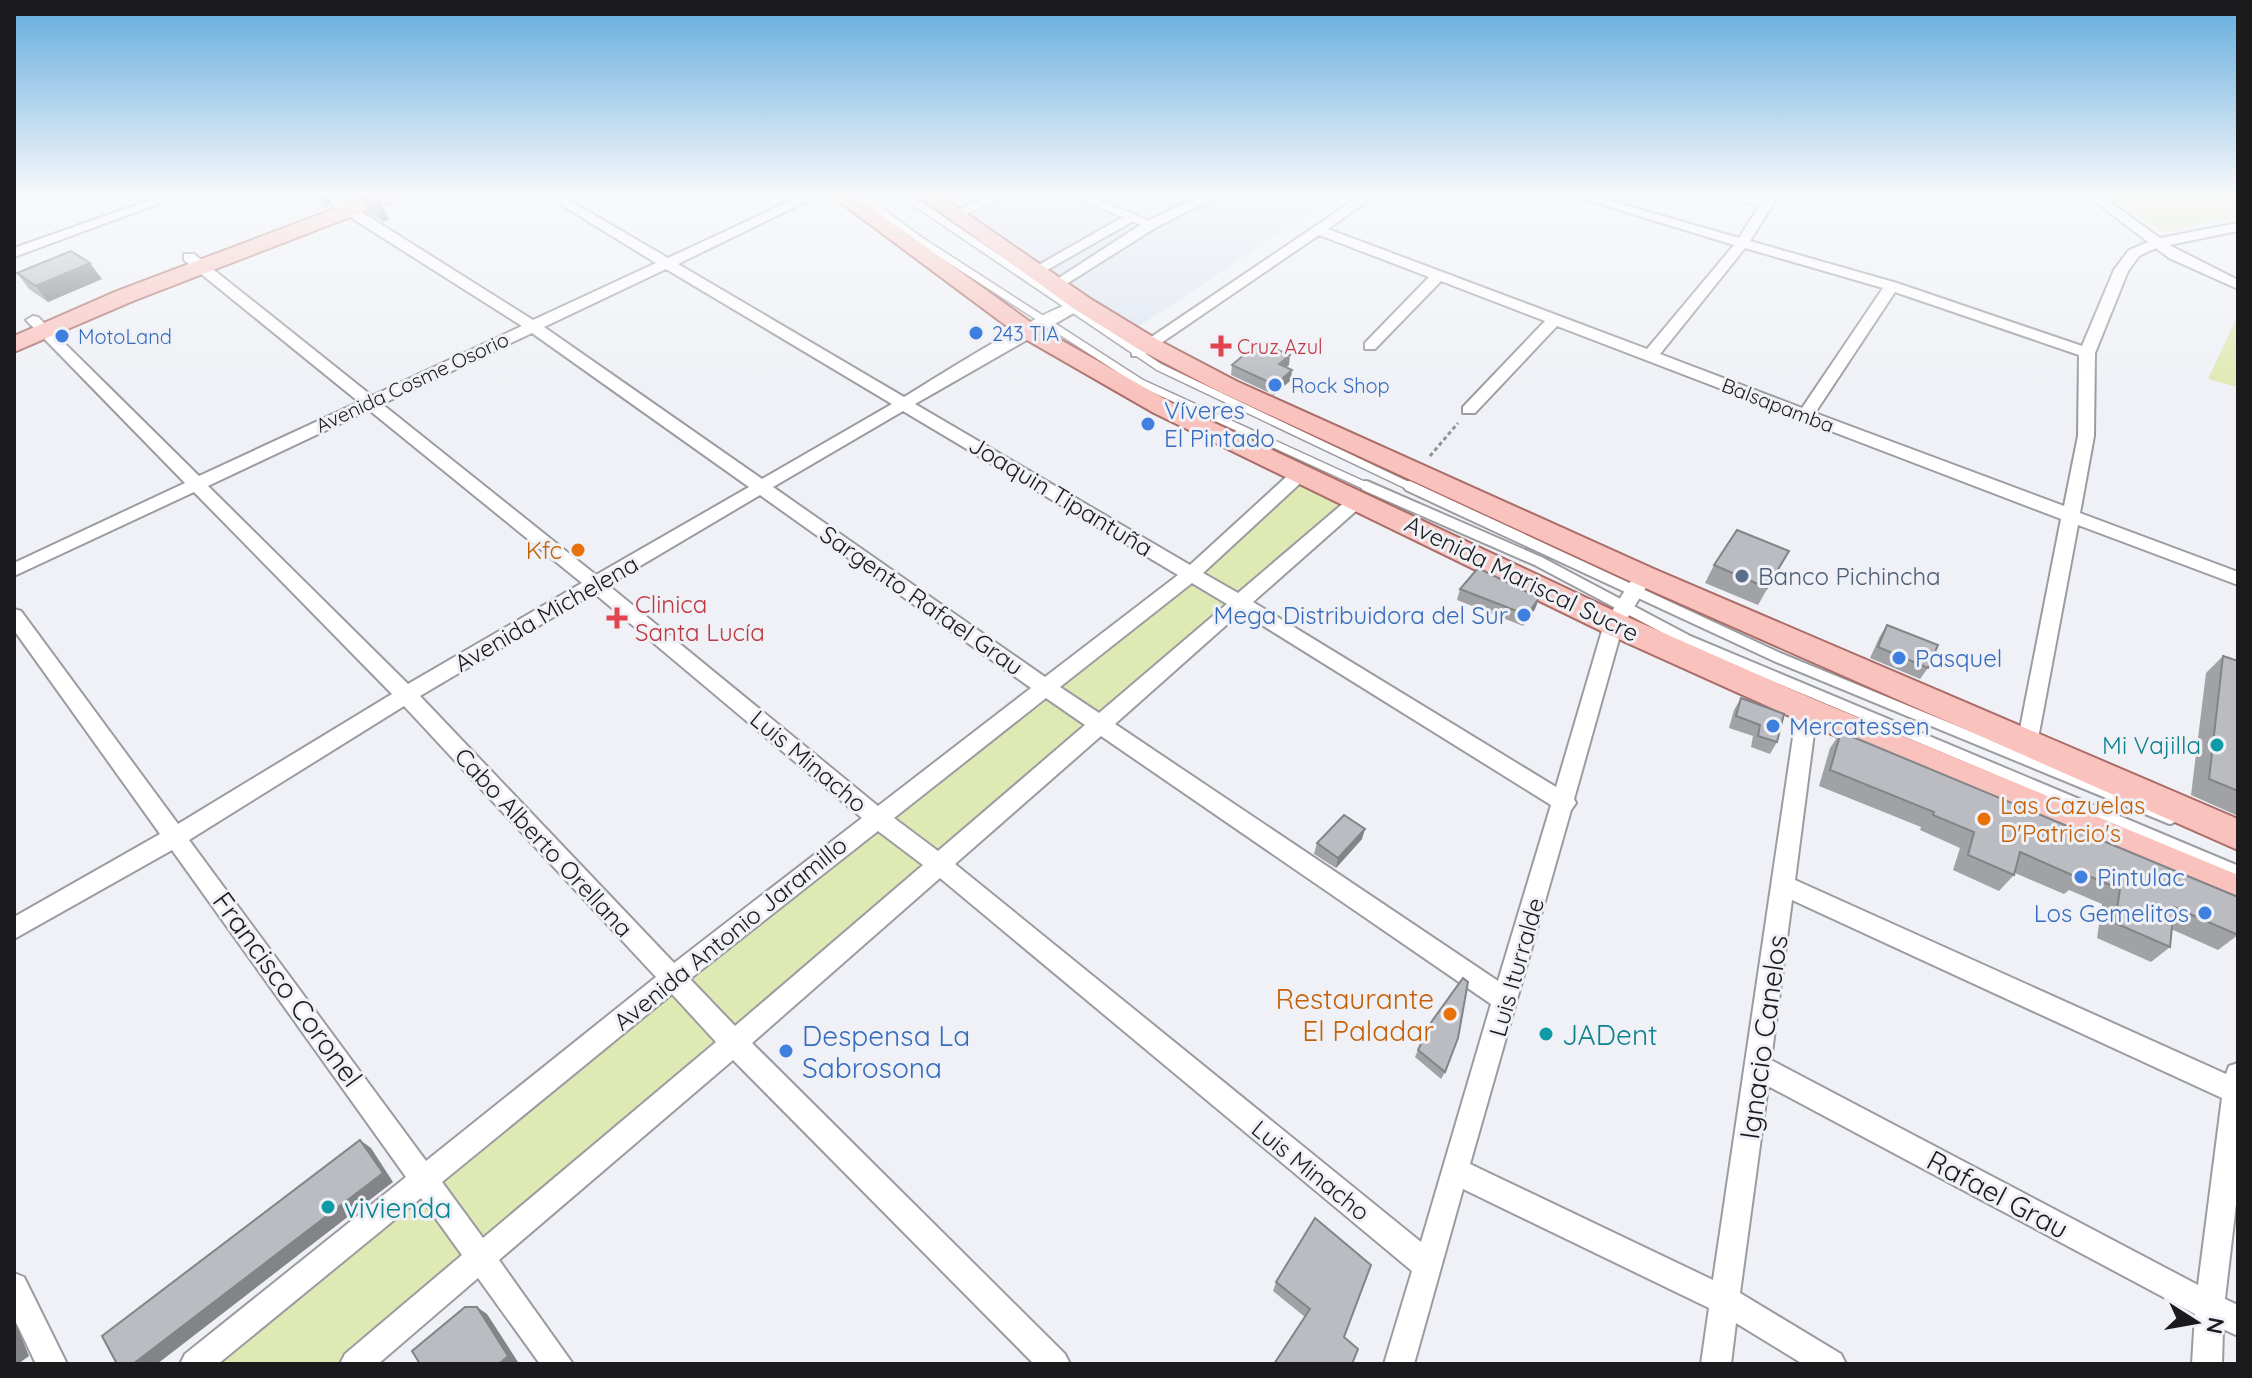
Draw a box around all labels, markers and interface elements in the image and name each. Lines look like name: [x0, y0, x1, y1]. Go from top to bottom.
place label: 243 TIA: [992, 321, 1059, 346]
place label: MotoLand: [78, 324, 172, 349]
marker: 243 TIA: [967, 324, 985, 342]
street label: Avenida Cosme Osorio: [312, 326, 512, 438]
marker: MotoLand: [53, 327, 71, 345]
place label: Cruz Azul: [1237, 334, 1323, 359]
marker: Cruz Azul: [1212, 337, 1230, 355]
street label: Balsapamba: [1718, 372, 1838, 438]
place label: Rock Shop: [1291, 373, 1390, 398]
marker: Rock Shop: [1266, 376, 1284, 394]
place label: Víveres El Pintado: [1164, 395, 1275, 453]
marker: Víveres El Pintado: [1139, 415, 1157, 433]
street label: Joaquin Tipantuña: [964, 429, 1158, 563]
street label: Avenida Mariscal Sucre: [1400, 508, 1644, 648]
street label: Sargento Rafael Grau: [815, 519, 1029, 681]
place label: Kfc: [526, 535, 562, 565]
marker: Kfc: [569, 541, 587, 559]
street label: Avenida Michelena: [449, 548, 643, 678]
place label: Banco Pichincha: [1758, 561, 1941, 591]
marker: Banco Pichincha: [1733, 567, 1751, 585]
place label: Clinica Santa Lucía: [635, 589, 765, 647]
place label: Mega Distribuidora del Sur: [1214, 600, 1508, 630]
marker: Mega Distribuidora del Sur: [1515, 606, 1533, 624]
marker: Clinica Santa Lucía: [606, 607, 628, 629]
place label: Pasquel: [1915, 643, 2002, 673]
marker: Pasquel: [1890, 649, 1908, 667]
street label: Luis Minacho: [744, 703, 874, 819]
place label: Mercatessen: [1789, 711, 1930, 741]
marker: Mercatessen: [1764, 717, 1782, 735]
place label: Mi Vajilla: [2102, 730, 2201, 760]
marker: Mi Vajilla: [2208, 736, 2226, 754]
street label: Cabo Alberto Orellana: [448, 741, 640, 943]
place label: Las Cazuelas D'Patricio's: [2000, 790, 2145, 848]
marker: Las Cazuelas D'Patricio's: [1975, 810, 1993, 828]
street label: Avenida Antonio Jaramillo: [607, 830, 853, 1036]
place label: Pintulac: [2097, 862, 2185, 892]
marker: Pintulac: [2072, 868, 2090, 886]
street label: Francisco Coronel: [205, 885, 371, 1093]
street label: Luis Iturralde: [1482, 894, 1550, 1040]
place label: Los Gemelitos: [2034, 898, 2189, 928]
marker: Los Gemelitos: [2196, 904, 2214, 922]
street label: Ignacio Canelos: [1731, 932, 1795, 1142]
place label: Restaurante El Paladar: [1276, 981, 1434, 1048]
marker: Restaurante El Paladar: [1441, 1005, 1459, 1023]
place label: JADent: [1562, 1017, 1658, 1052]
place label: Despensa La Sabrosona: [802, 1018, 970, 1085]
marker: JADent: [1537, 1025, 1555, 1043]
marker: Despensa La Sabrosona: [777, 1042, 795, 1060]
street label: Luis Minacho: [1246, 1113, 1376, 1227]
street label: Rafael Grau: [1921, 1142, 2075, 1246]
place label: vivienda: [344, 1190, 452, 1225]
marker: vivienda: [319, 1198, 337, 1216]
north arrow: [2156, 1282, 2236, 1362]
text: N: [2200, 1315, 2231, 1336]

